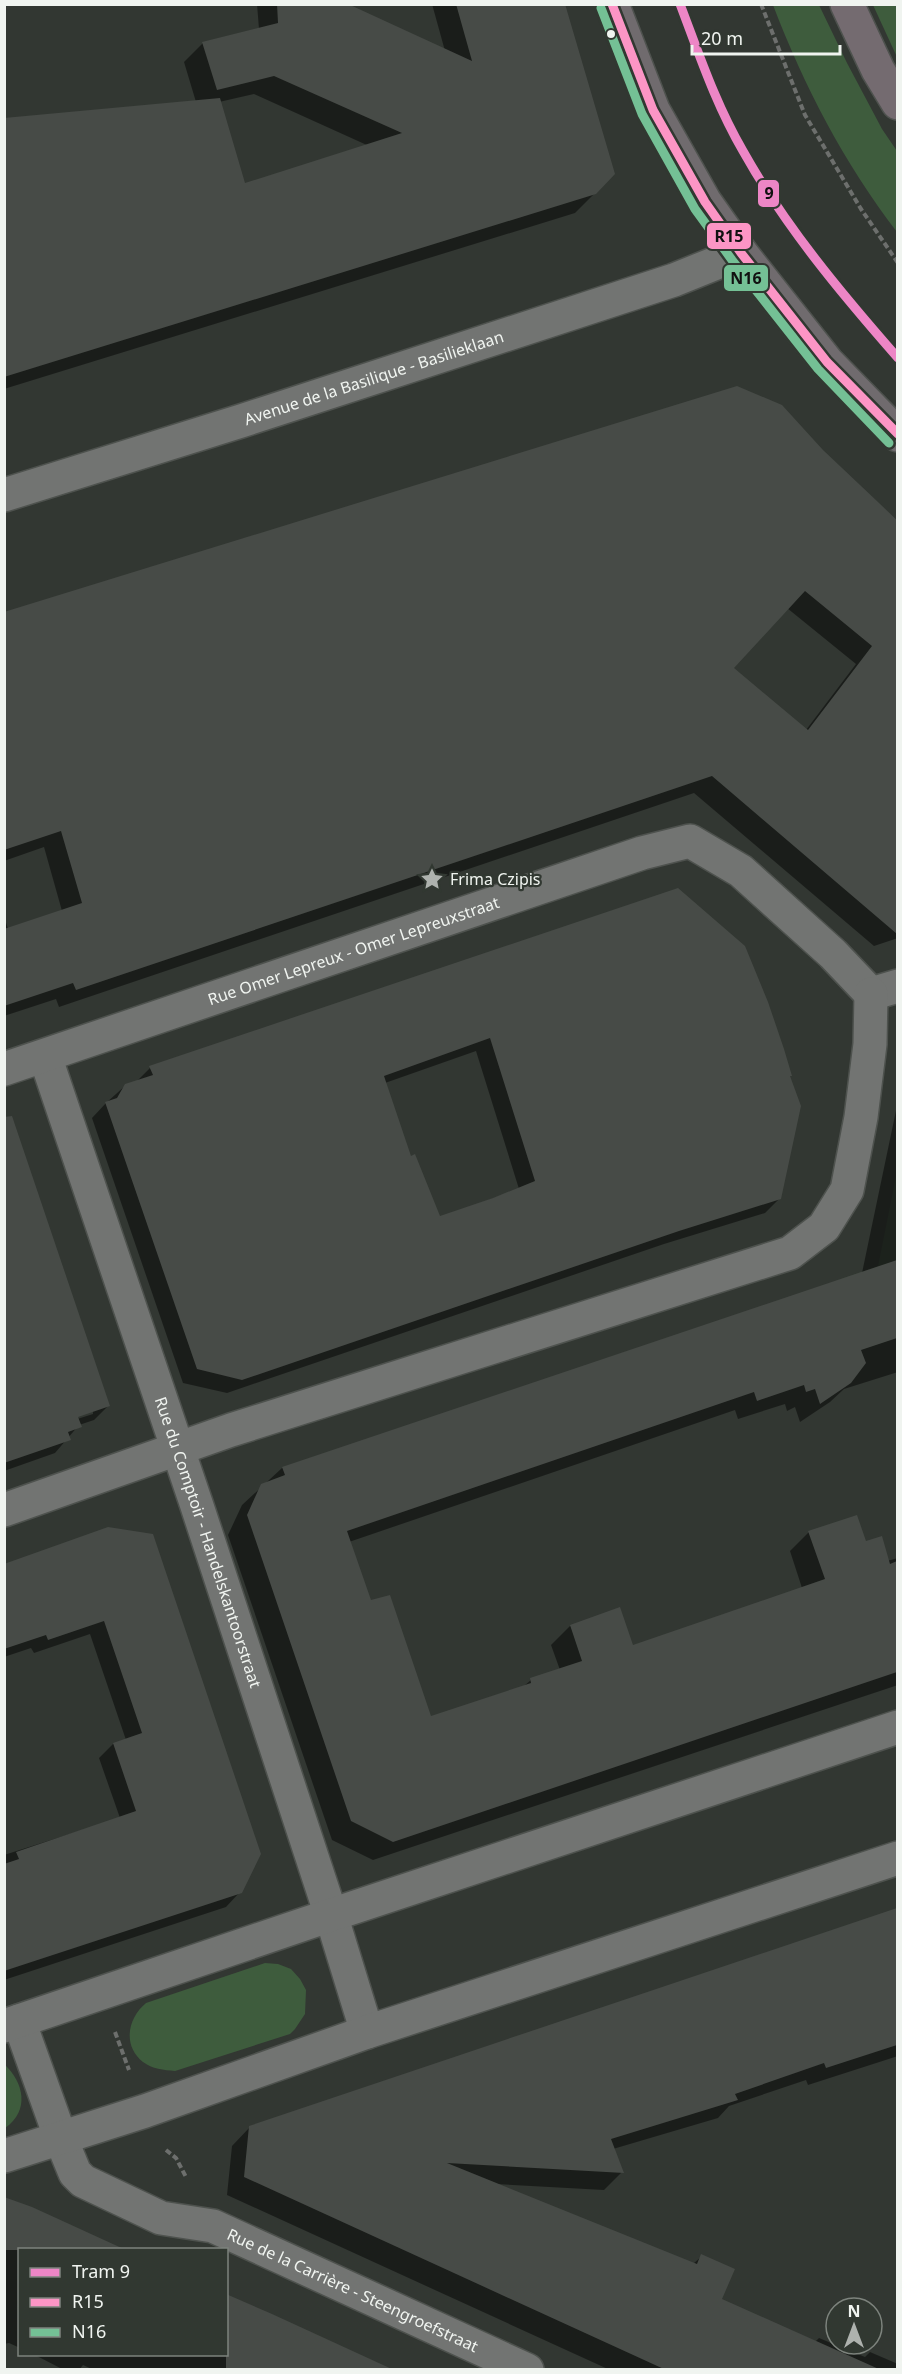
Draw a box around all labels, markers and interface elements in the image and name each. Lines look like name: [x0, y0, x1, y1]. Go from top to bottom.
scale bar: [692, 18, 840, 56]
text: 20 m: [701, 26, 743, 50]
unlabelled marker: [605, 28, 617, 40]
line badge: 9: [757, 179, 780, 208]
text: 9: [764, 182, 774, 204]
line badge: R15: [706, 222, 752, 250]
text: R15: [715, 225, 743, 247]
line badge: N16: [723, 264, 769, 292]
text: N16: [730, 267, 762, 289]
street label: Avenue de la Basilique - Basilieklaan: [241, 325, 506, 430]
place icon: Frima Czipis: [419, 866, 445, 892]
place label: Frima Czipis: [450, 868, 541, 890]
street label: Rue Omer Lepreux - Omer Lepreuxstraat: [205, 891, 502, 1010]
street label: Rue du Comptoir - Handelskantoorstraat: [150, 1394, 267, 1691]
street label: Rue de la Carrière - Steengroefstraat: [224, 2223, 482, 2357]
legend: [18, 2248, 228, 2356]
text: Tram 9: [72, 2259, 130, 2283]
text: R15: [72, 2289, 104, 2313]
north arrow: [824, 2296, 884, 2356]
text: N: [847, 2300, 861, 2322]
text: N16: [72, 2319, 106, 2343]

